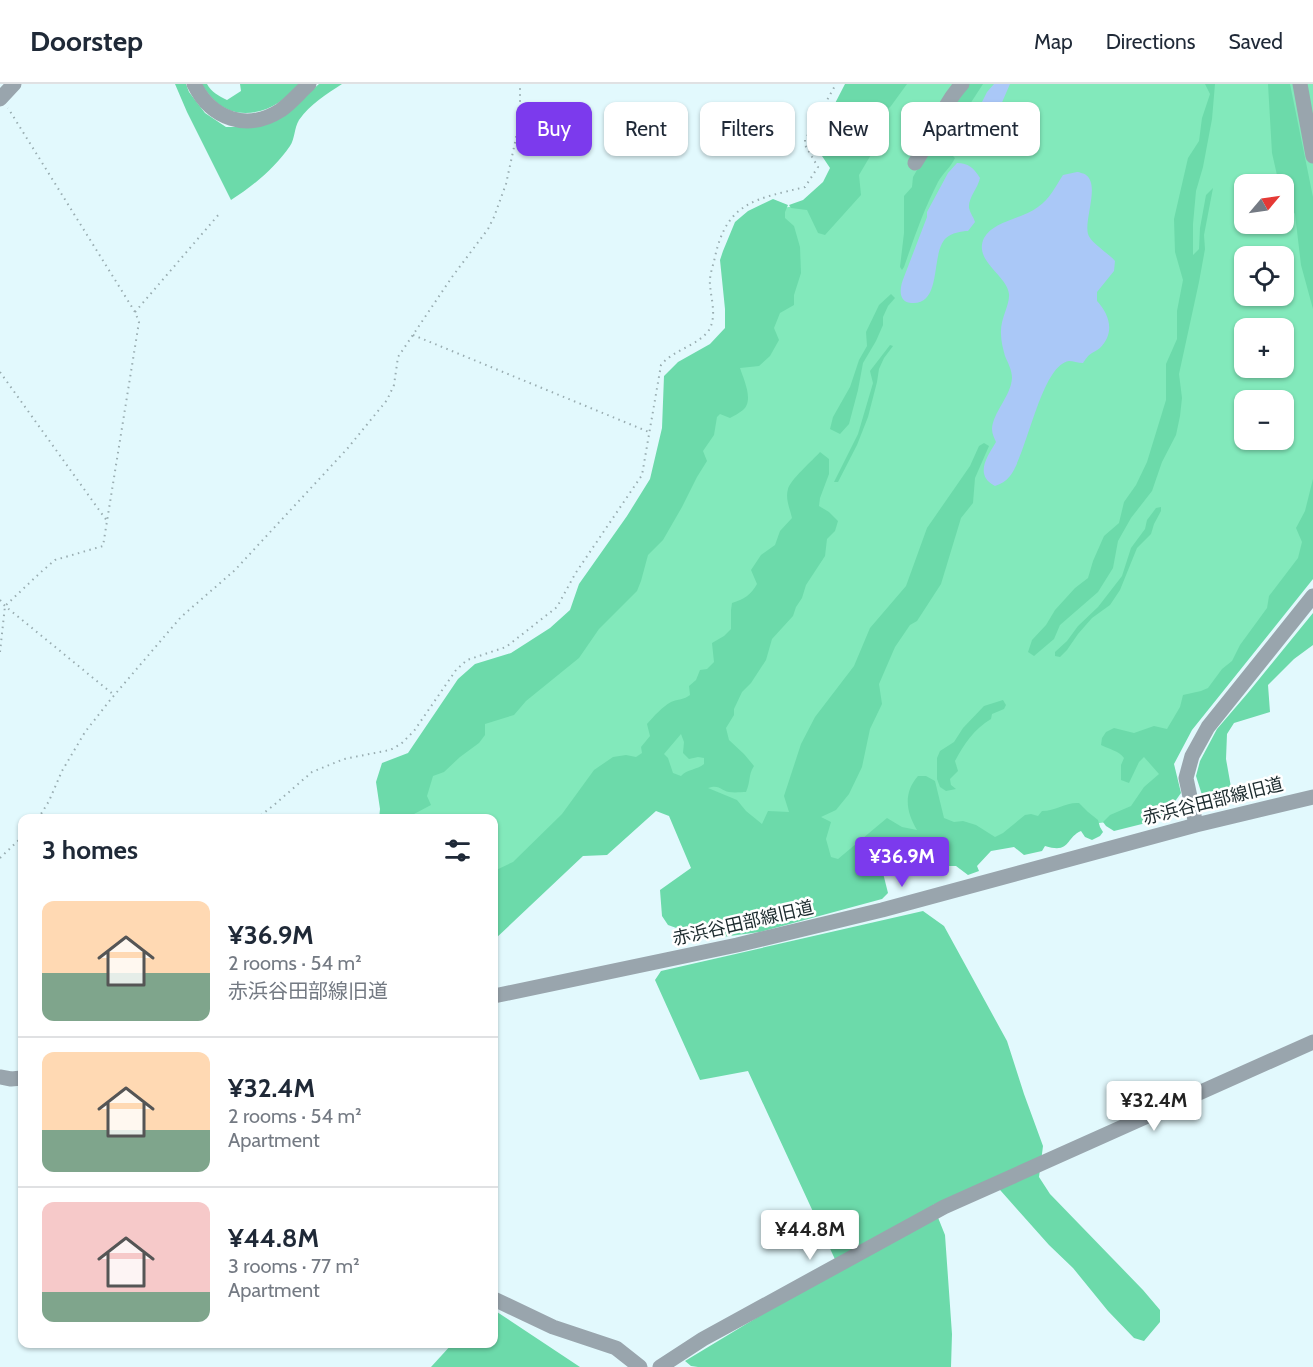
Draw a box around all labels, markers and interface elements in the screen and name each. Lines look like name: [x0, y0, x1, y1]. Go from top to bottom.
text: Doorstep: [30, 24, 143, 58]
text: Map: [1034, 29, 1073, 54]
text: Directions: [1106, 29, 1195, 54]
text: Saved: [1228, 29, 1283, 54]
chip: Buy: [516, 102, 592, 156]
chip: Rent: [604, 102, 688, 156]
chip: Filters: [700, 102, 795, 156]
chip: New: [807, 102, 889, 156]
chip: Apartment: [901, 102, 1040, 156]
north arrow: [1234, 174, 1294, 234]
map controls: [1234, 174, 1294, 450]
button: locate: [1234, 246, 1294, 306]
button: +: [1234, 318, 1294, 378]
button: −: [1234, 390, 1294, 450]
street label: 赤浜谷田部線旧道: [1140, 773, 1286, 829]
text: 3 homes: [42, 834, 138, 866]
icon: filters: [441, 834, 474, 867]
pin: ¥36.9M: [853, 837, 951, 888]
text: ¥36.9M: [869, 844, 935, 868]
street label: 赤浜谷田部線旧道: [670, 896, 816, 950]
text: ¥36.9M: [228, 919, 314, 951]
icon: home: [90, 925, 162, 997]
text: 2 rooms · 54 m²: [228, 951, 362, 975]
text: 赤浜谷田部線旧道: [228, 979, 388, 1003]
text: ¥32.4M: [228, 1072, 315, 1104]
icon: home: [90, 1076, 162, 1148]
pin: ¥32.4M: [1105, 1081, 1203, 1132]
text: ¥32.4M: [1121, 1088, 1187, 1112]
text: 2 rooms · 54 m²: [228, 1104, 362, 1128]
text: Apartment: [228, 1128, 320, 1152]
pin: ¥44.8M: [761, 1210, 859, 1261]
text: ¥44.8M: [775, 1217, 845, 1241]
text: ¥44.8M: [228, 1222, 319, 1254]
icon: home: [90, 1226, 162, 1298]
text: 3 rooms · 77 m²: [228, 1254, 360, 1278]
text: Apartment: [228, 1278, 320, 1302]

